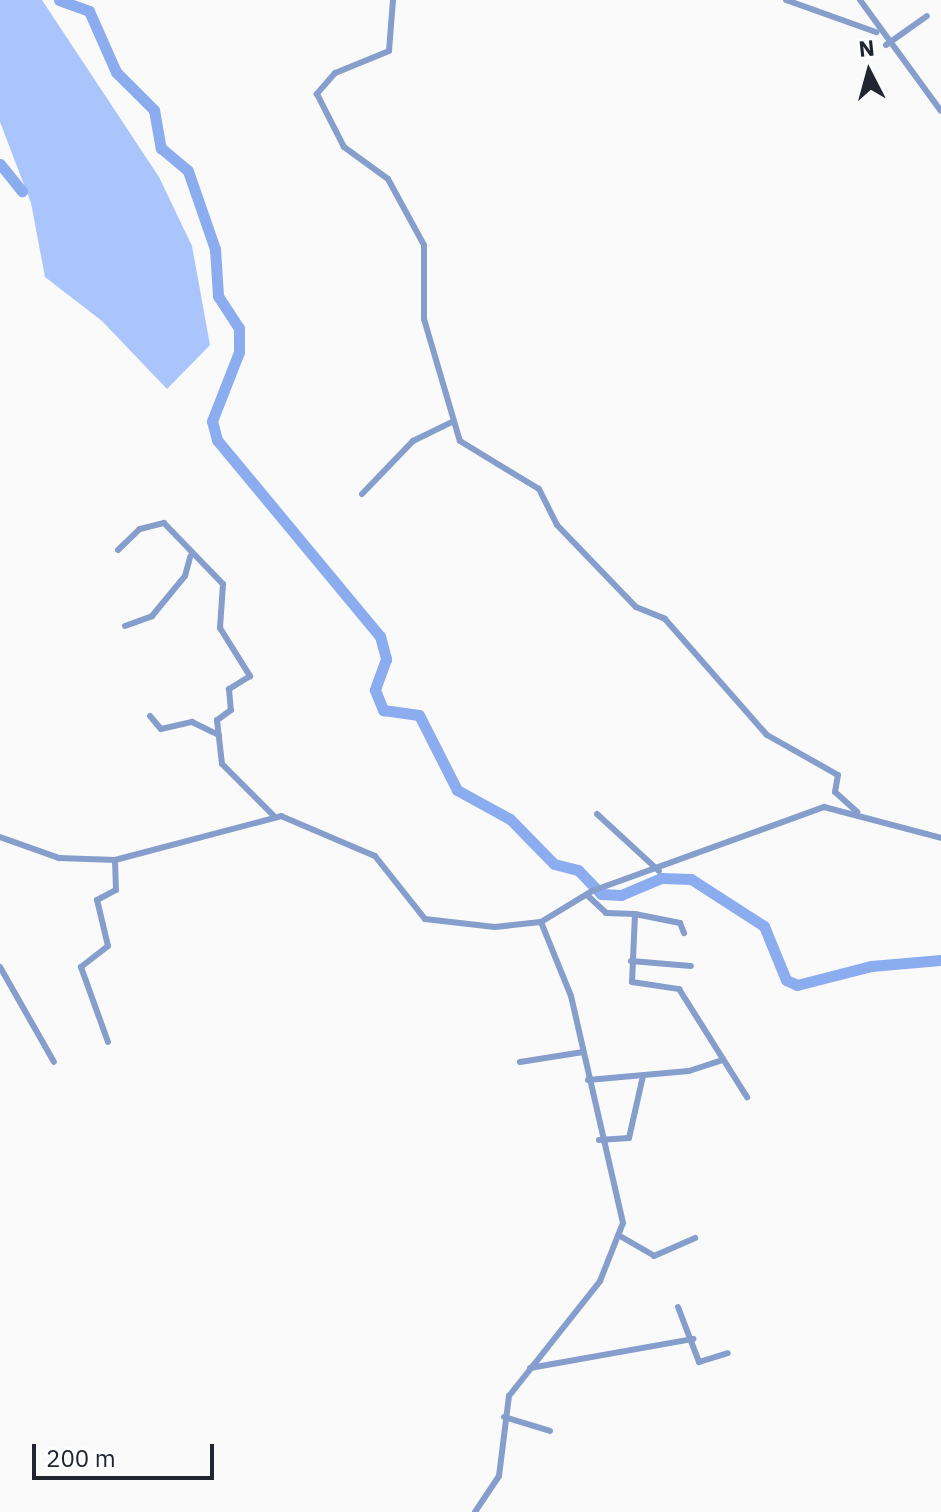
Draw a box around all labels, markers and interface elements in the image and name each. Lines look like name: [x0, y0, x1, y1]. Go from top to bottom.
north arrow: [829, 32, 909, 112]
text: N: [857, 32, 876, 63]
scale bar: [36, 1428, 218, 1478]
text: 200 m: [46, 1442, 116, 1474]

